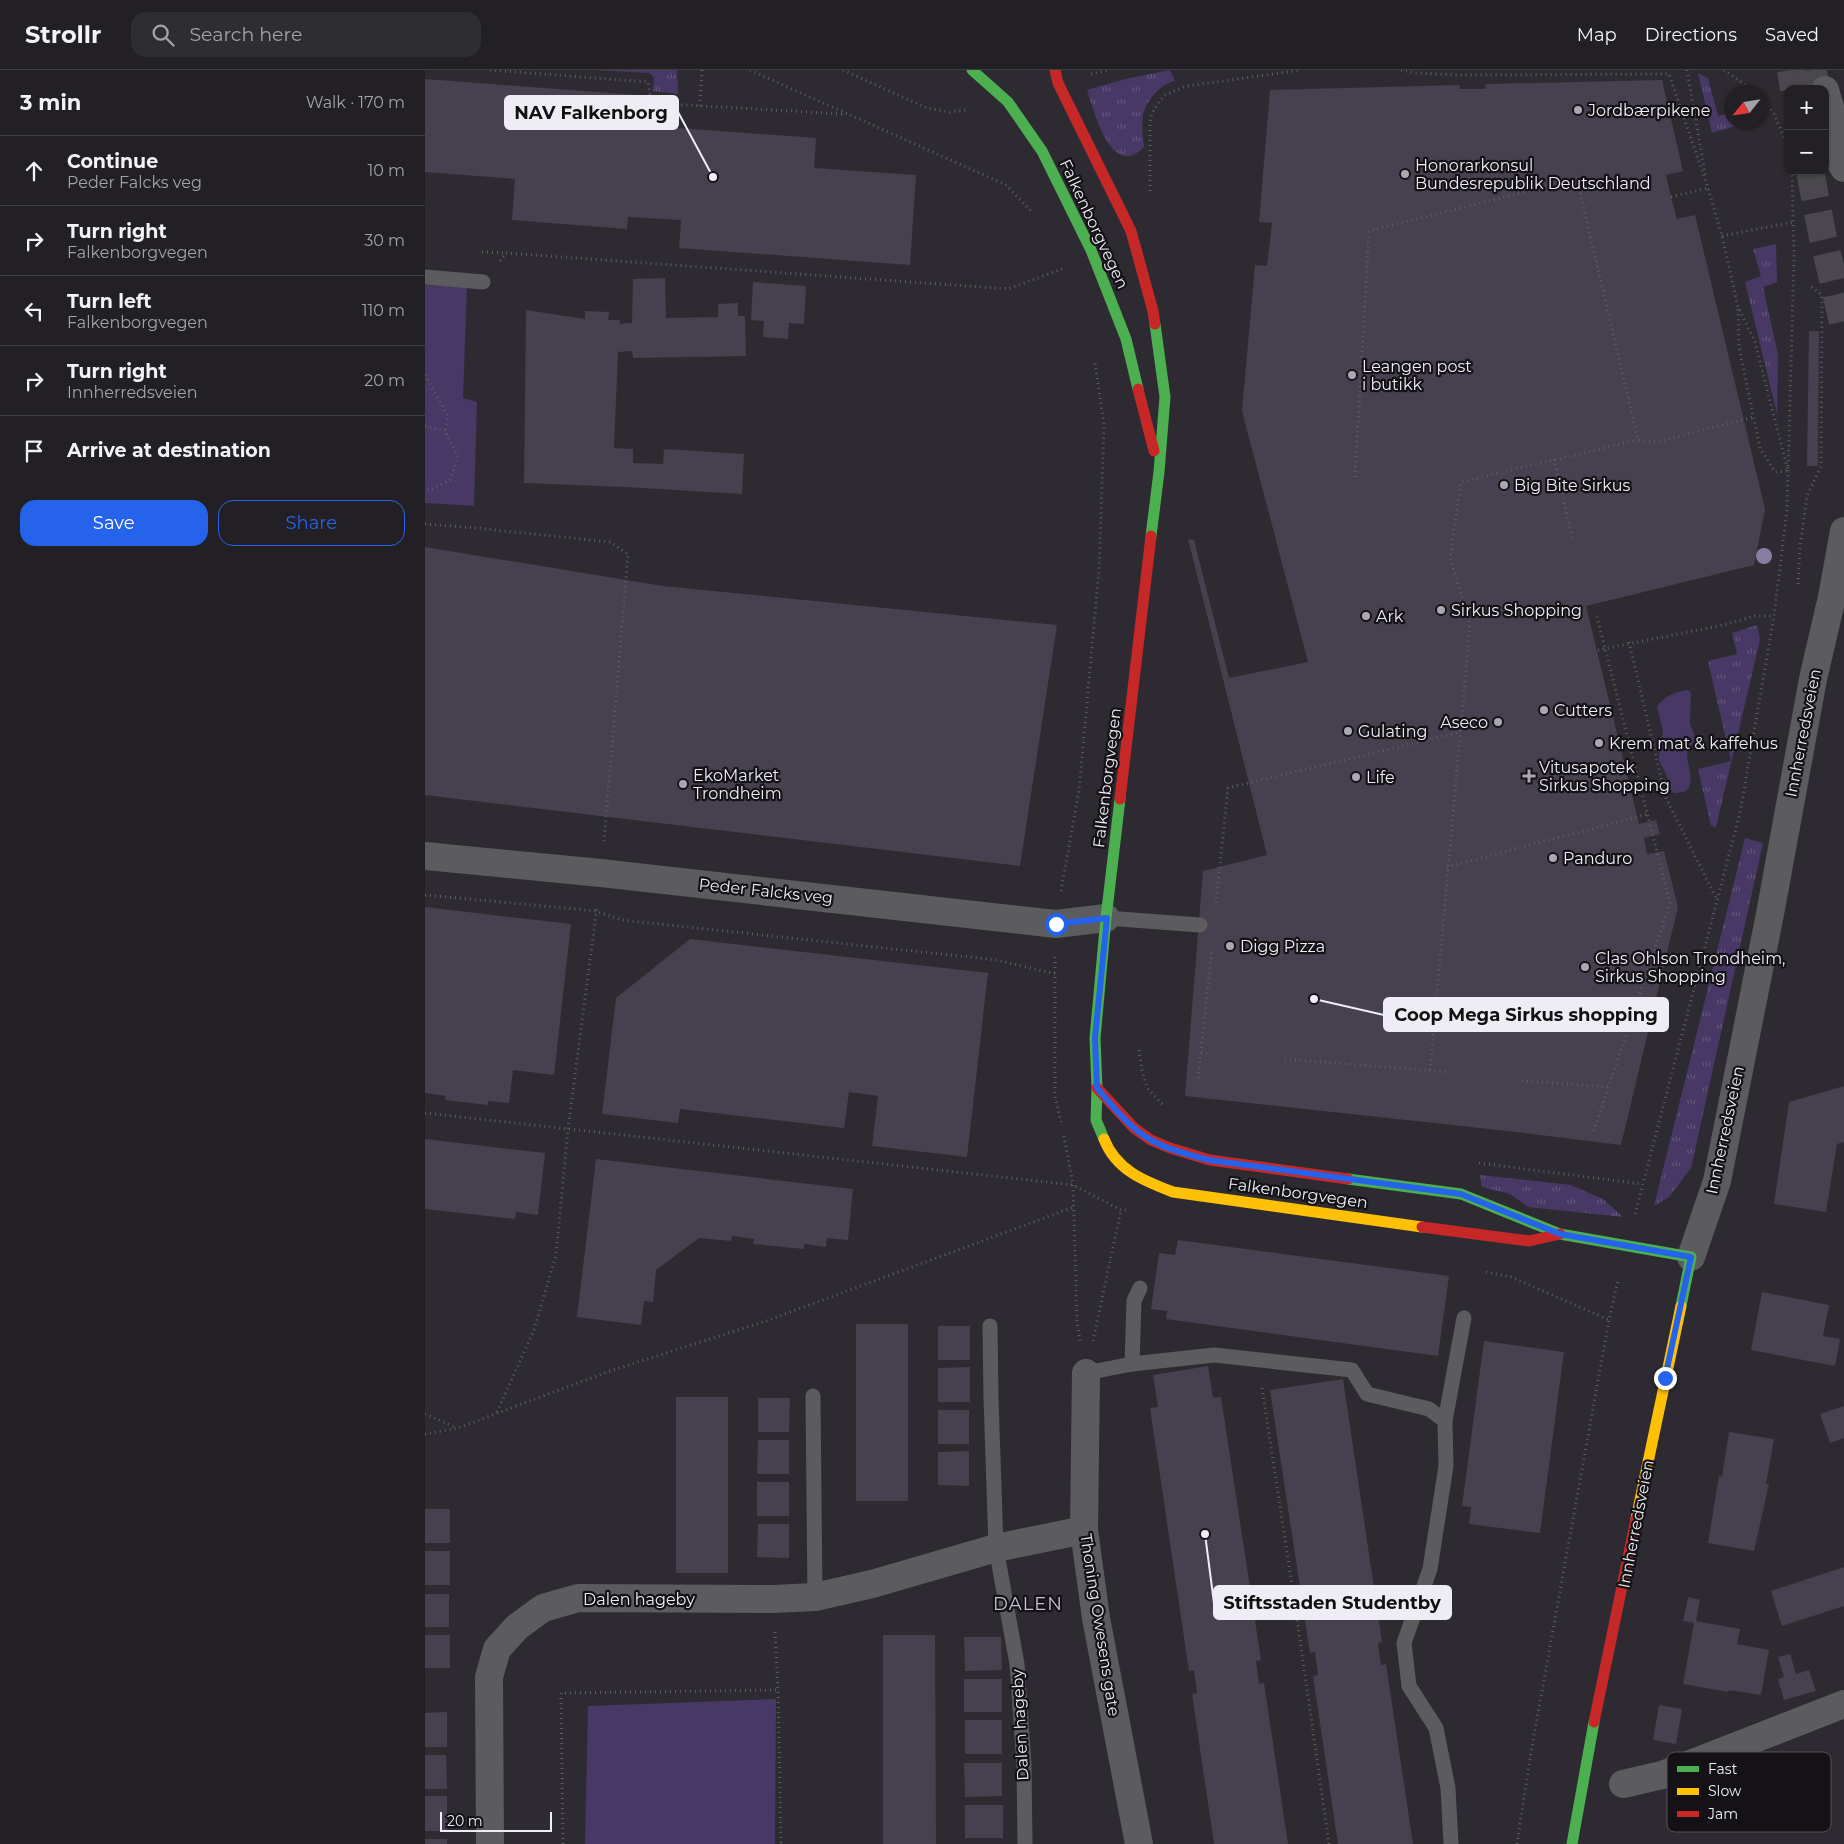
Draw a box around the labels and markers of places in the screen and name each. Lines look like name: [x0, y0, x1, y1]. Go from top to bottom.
callout: NAV Falkenborg: [505, 96, 678, 129]
place label: Jordbærpikene: [1587, 101, 1711, 120]
marker: Jordbærpikene: [1572, 104, 1584, 116]
place label: Honorarkonsul Bundesrepublik Deutschland: [1415, 156, 1651, 193]
marker: Honorarkonsul Bundesrepublik Deutschland: [1399, 168, 1411, 180]
place label: Leangen post i butikk: [1362, 357, 1472, 394]
marker: Leangen post i butikk: [1346, 369, 1358, 381]
place label: Big Bite Sirkus: [1514, 476, 1630, 495]
marker: Big Bite Sirkus: [1498, 479, 1510, 491]
place label: Sirkus Shopping: [1451, 601, 1582, 620]
marker: Sirkus Shopping: [1435, 604, 1447, 616]
place label: Ark: [1376, 607, 1404, 626]
marker: Ark: [1360, 610, 1372, 622]
place label: Cutters: [1554, 701, 1612, 720]
marker: Cutters: [1538, 704, 1550, 716]
place label: Aseco: [1440, 713, 1488, 732]
marker: Aseco: [1492, 716, 1504, 728]
place label: Gulating: [1358, 722, 1427, 741]
marker: Gulating: [1342, 725, 1354, 737]
place label: Krem mat & kaffehus: [1609, 734, 1778, 753]
marker: Krem mat & kaffehus: [1593, 737, 1605, 749]
place label: Vitusapotek Sirkus Shopping: [1539, 758, 1670, 795]
place label: EkoMarket Trondheim: [693, 766, 782, 803]
place label: Life: [1366, 768, 1395, 787]
marker: Vitusapotek Sirkus Shopping: [1523, 770, 1535, 782]
marker: Life: [1350, 771, 1362, 783]
marker: EkoMarket Trondheim: [677, 778, 689, 790]
place label: Panduro: [1563, 849, 1632, 868]
marker: Panduro: [1547, 852, 1559, 864]
place label: Digg Pizza: [1240, 937, 1325, 956]
marker: Digg Pizza: [1224, 940, 1236, 952]
place label: Clas Ohlson Trondheim, Sirkus Shopping: [1595, 949, 1786, 986]
marker: Clas Ohlson Trondheim, Sirkus Shopping: [1579, 961, 1591, 973]
callout: Coop Mega Sirkus shopping: [1384, 998, 1668, 1031]
callout: Stiftsstaden Studentby: [1214, 1586, 1451, 1619]

